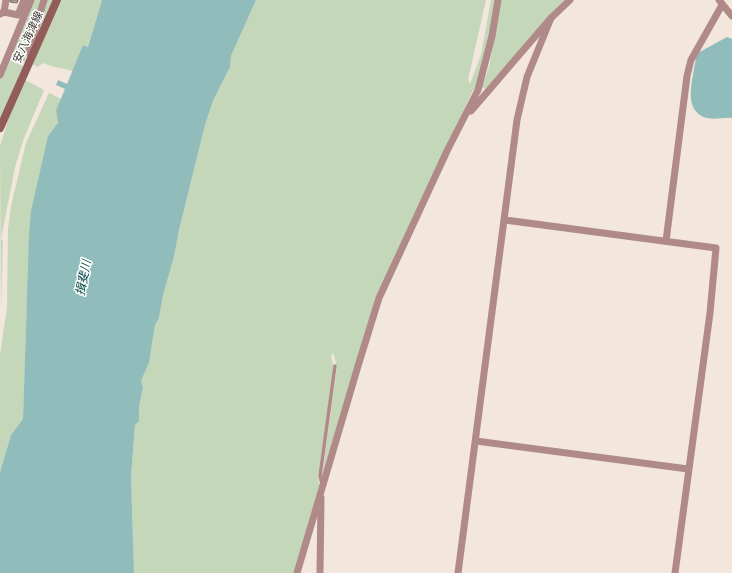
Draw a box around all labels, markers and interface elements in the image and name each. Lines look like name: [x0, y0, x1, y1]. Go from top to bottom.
street label: 安八海津線: [10, 9, 46, 65]
water label: 揖斐川: [72, 257, 96, 297]

